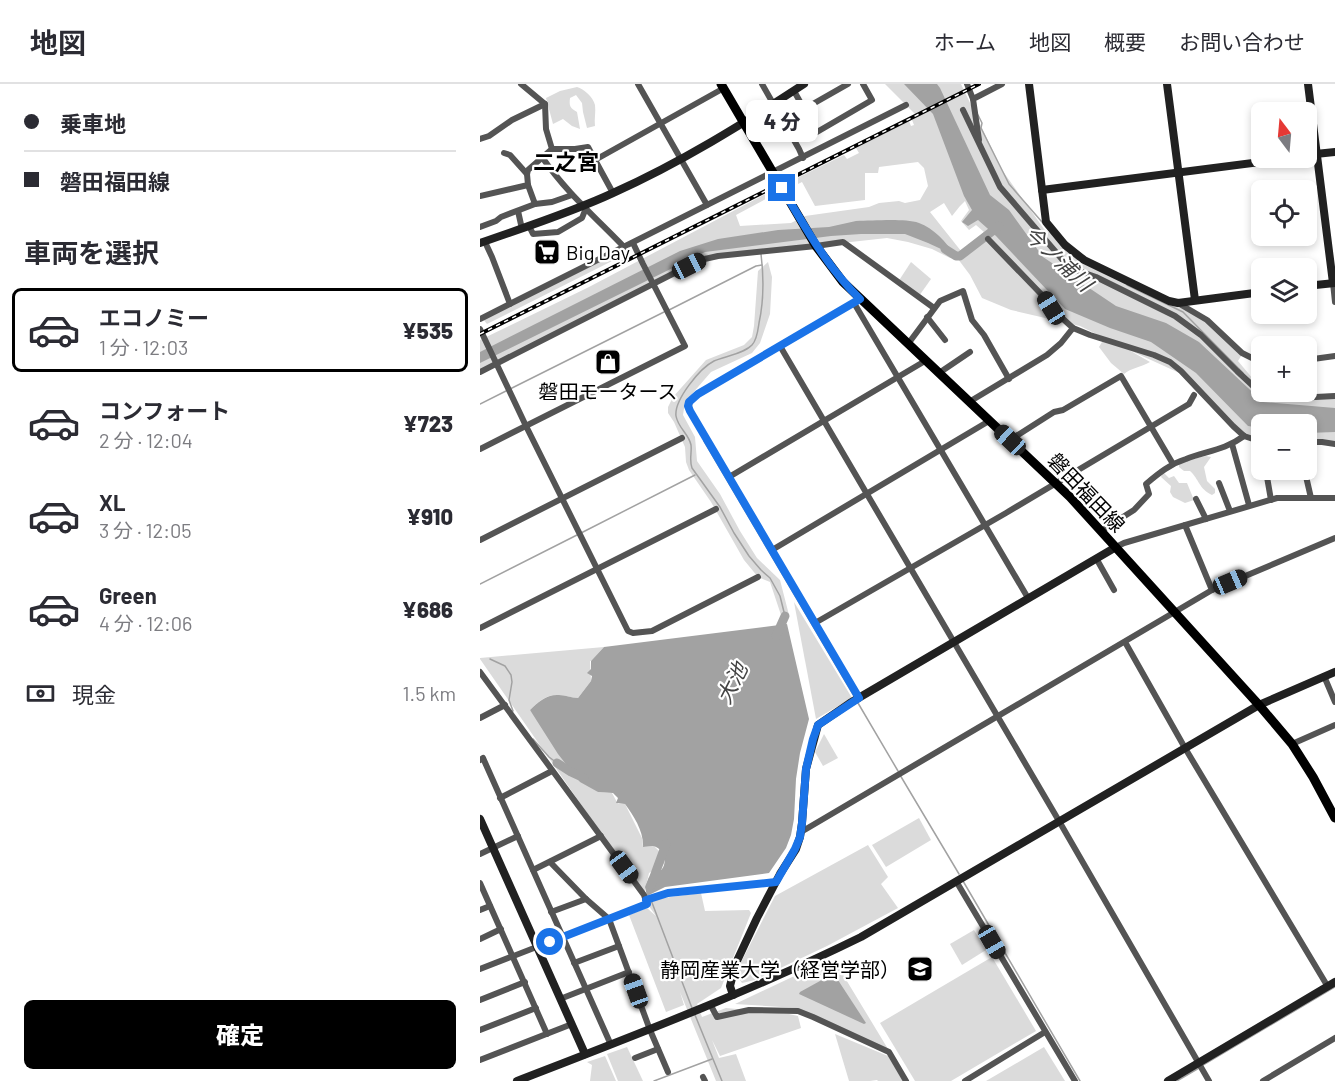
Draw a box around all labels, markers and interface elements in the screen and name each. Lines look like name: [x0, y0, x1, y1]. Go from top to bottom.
text: 地図: [30, 25, 86, 59]
text: ホーム: [934, 29, 996, 54]
text: 地図: [1029, 29, 1071, 54]
text: 概要: [1104, 29, 1146, 54]
text: お問い合わせ: [1179, 29, 1305, 54]
callout: 4 分: [746, 101, 818, 143]
north arrow: [1251, 102, 1317, 168]
map controls: [1251, 102, 1317, 480]
text: 4 分: [764, 109, 800, 133]
text: 乗車地: [60, 110, 126, 136]
district label: 二之宮: [533, 148, 599, 174]
text: 磐田福田線: [60, 168, 170, 194]
route end: [768, 174, 795, 201]
button: locate: [1251, 180, 1317, 246]
water label: 今ノ浦川: [1020, 220, 1100, 297]
text: 車両を選択: [24, 236, 159, 268]
supermarket icon: Big Day: [532, 237, 562, 267]
place label: Big Day: [566, 240, 630, 264]
car: [669, 250, 709, 282]
button: layers: [1251, 258, 1317, 324]
car: [1034, 288, 1068, 328]
icon: car: [27, 303, 81, 357]
text: エコノミー: [99, 304, 209, 330]
text: ¥535: [402, 317, 453, 343]
text: 1 分 · 12:03: [99, 335, 188, 359]
button: +: [1251, 336, 1317, 402]
shop icon: 磐田モータース: [593, 347, 623, 377]
place label: 磐田モータース: [539, 379, 678, 403]
icon: car: [27, 396, 81, 450]
text: コンフォート: [99, 397, 230, 423]
text: ¥723: [403, 410, 453, 436]
button: −: [1251, 414, 1317, 480]
car: [991, 421, 1029, 459]
text: 2 分 · 12:04: [99, 428, 193, 452]
street label: 磐田福田線: [1044, 448, 1130, 536]
icon: car: [27, 489, 81, 543]
text: XL: [99, 489, 125, 515]
text: ¥910: [406, 503, 453, 529]
text: 3 分 · 12:05: [99, 518, 192, 542]
car: [1210, 567, 1250, 597]
icon: car: [27, 582, 81, 636]
text: Green: [99, 582, 157, 608]
text: ¥686: [402, 596, 453, 622]
text: 4 分 · 12:06: [99, 611, 192, 635]
water label: 大池: [710, 657, 753, 707]
icon: cash: [24, 677, 57, 710]
text: 現金: [72, 681, 116, 707]
text: 1.5 km: [403, 681, 456, 705]
car: [606, 847, 642, 887]
car: [975, 922, 1009, 962]
route start: [536, 928, 563, 955]
school or university icon: 静岡産業大学（経営学部）: [905, 954, 935, 984]
place label: 静岡産業大学（経営学部）: [660, 957, 900, 981]
car: [621, 971, 651, 1011]
button: 確定: [24, 1000, 456, 1069]

